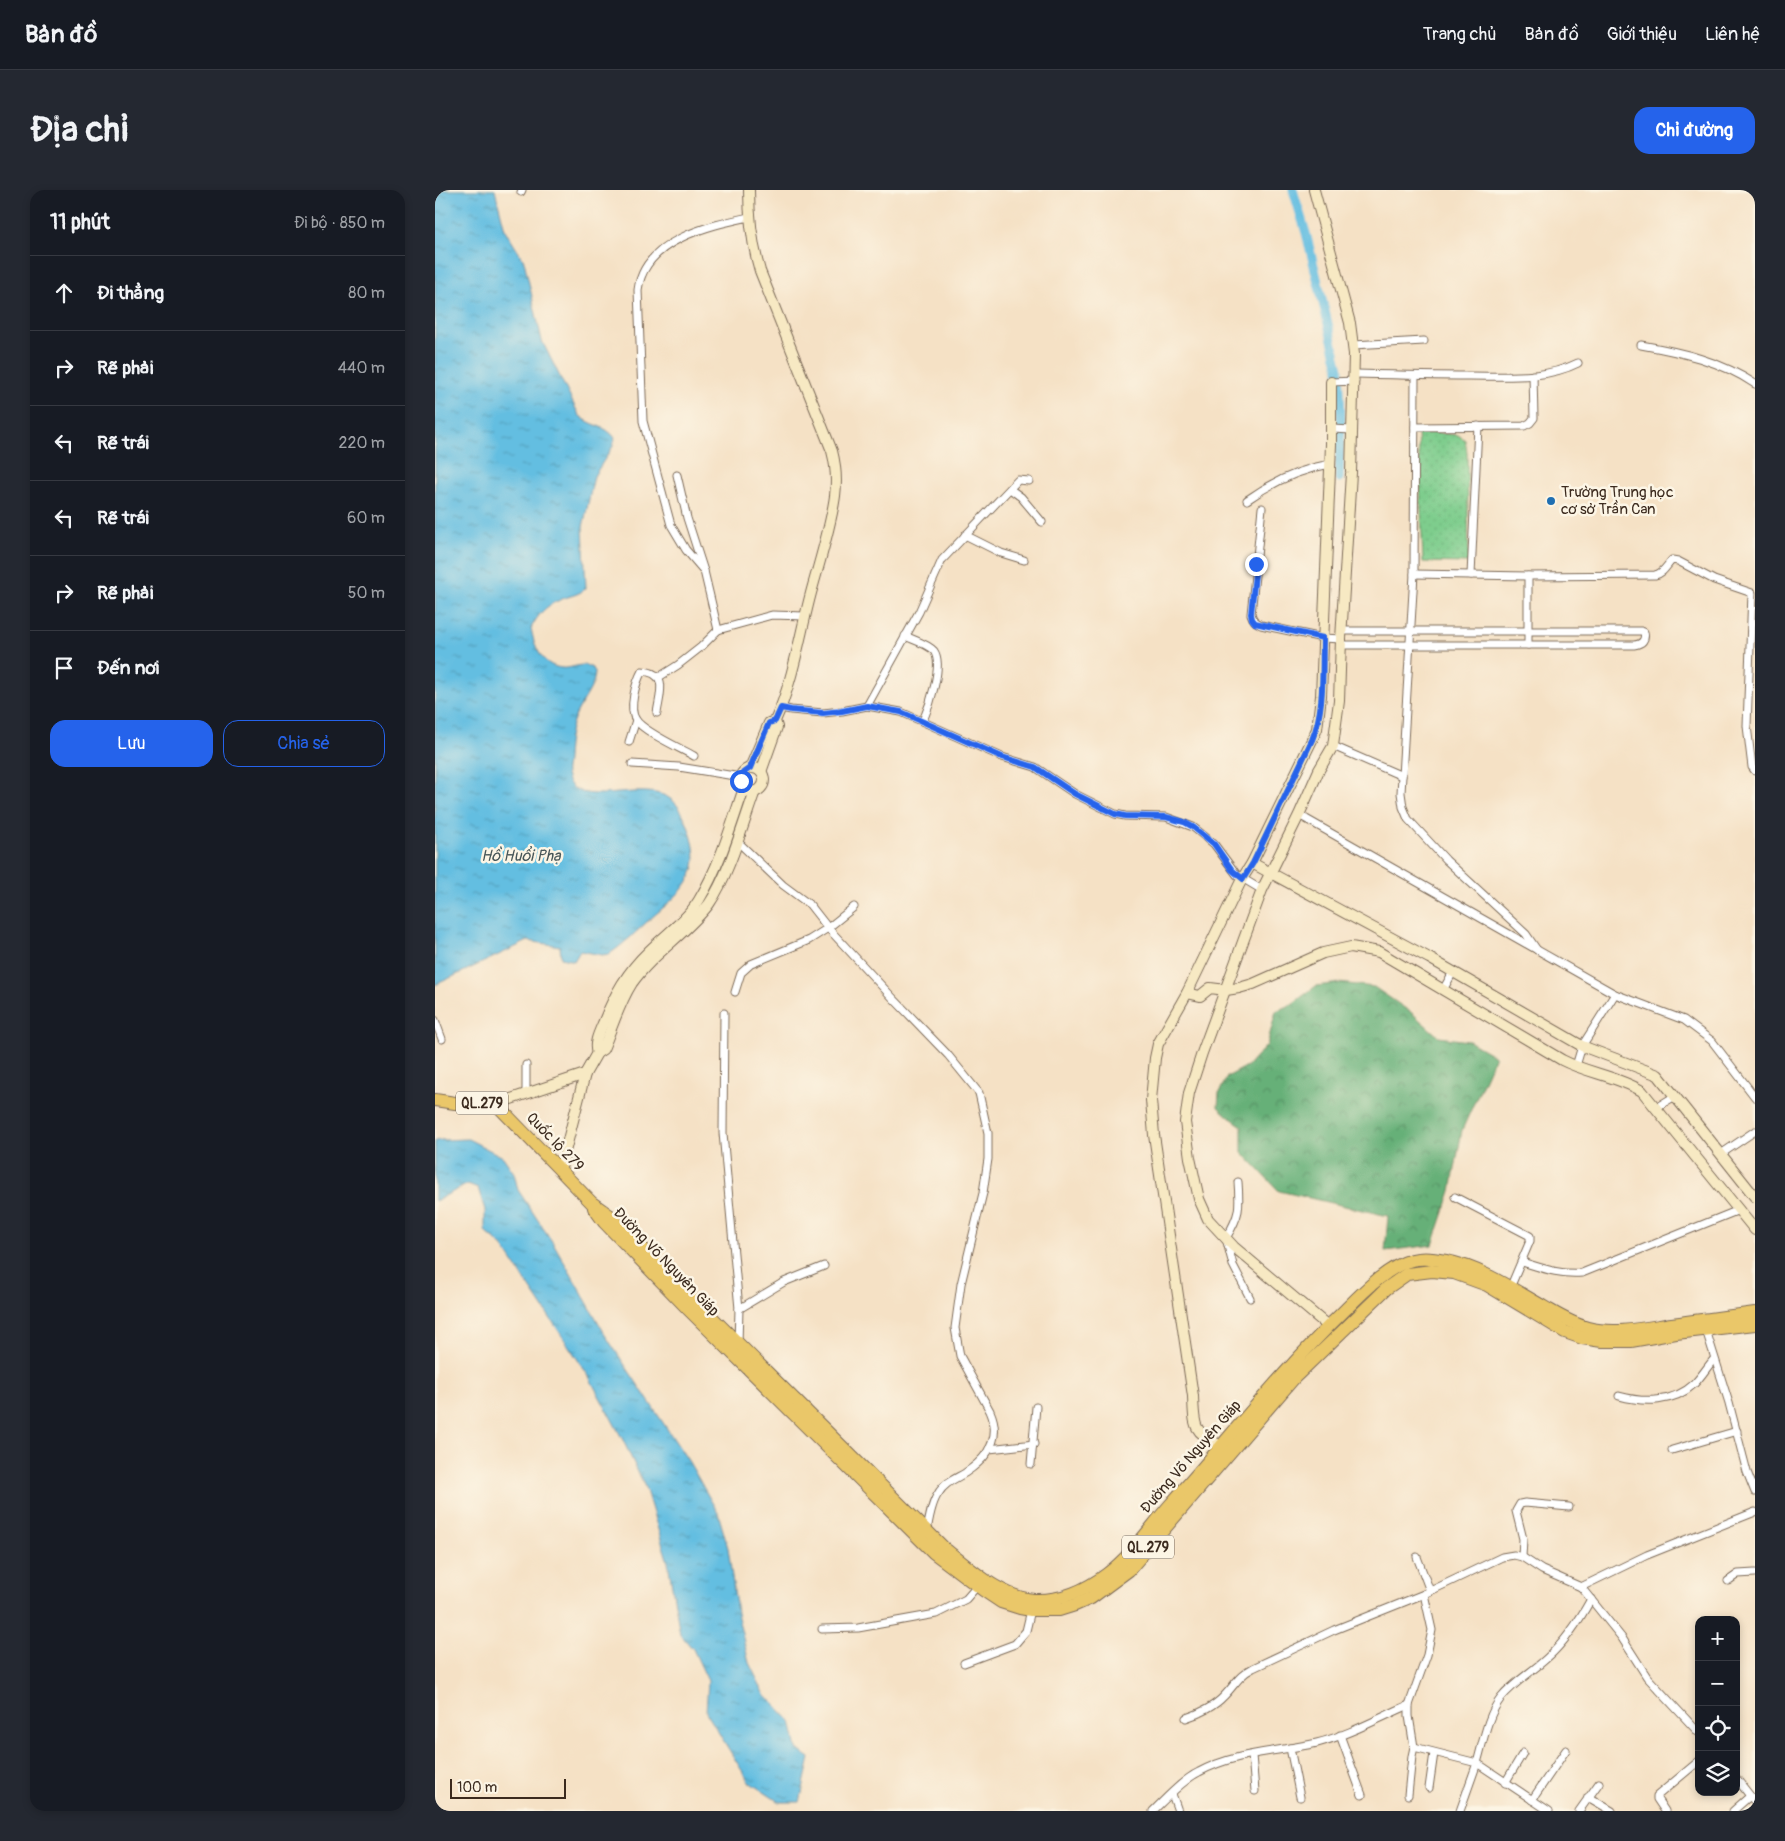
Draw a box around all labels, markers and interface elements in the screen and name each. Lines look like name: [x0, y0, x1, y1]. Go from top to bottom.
text: Bản đồ: [25, 20, 97, 49]
text: Trang chủ: [1423, 23, 1497, 46]
text: Bản đồ: [1525, 23, 1579, 46]
text: Giới thiệu: [1607, 23, 1677, 46]
text: Liên hệ: [1705, 23, 1760, 46]
button: Chỉ đường: [1634, 107, 1755, 154]
text: Địa chỉ: [30, 108, 129, 152]
text: 11 phút: [50, 209, 110, 236]
text: Đi bộ · 850 m: [294, 213, 385, 233]
icon: ahead: [50, 279, 78, 307]
text: Đi thẳng: [97, 281, 164, 305]
text: 80 m: [348, 283, 385, 303]
icon: right: [50, 354, 78, 382]
text: Rẽ phải: [97, 356, 153, 380]
text: 440 m: [338, 358, 385, 378]
icon: left: [50, 429, 78, 457]
text: Rẽ trái: [97, 431, 149, 455]
text: 220 m: [339, 433, 385, 453]
place label: Trường Trung học cơ sở Trần Can: [1561, 483, 1674, 519]
marker: Trường Trung học cơ sở Trần Can: [1545, 495, 1557, 507]
icon: left: [50, 504, 78, 532]
text: Rẽ trái: [97, 506, 149, 530]
text: 60 m: [347, 508, 385, 528]
route end: [1245, 553, 1268, 576]
icon: right: [50, 579, 78, 607]
text: Rẽ phải: [97, 581, 153, 605]
text: 50 m: [348, 583, 385, 603]
icon: arrive: [50, 654, 78, 682]
text: Đến nơi: [97, 656, 159, 680]
button: Lưu: [50, 720, 213, 767]
button: Chia sẻ: [223, 720, 385, 767]
route start: [730, 770, 753, 793]
water label: Hồ Huổi Phạ: [481, 846, 562, 866]
road number: QL.279: [456, 1091, 508, 1114]
street label: Quốc lộ 279: [522, 1108, 588, 1176]
street label: Đường Võ Nguyên Giáp: [609, 1204, 723, 1320]
street label: Đường Võ Nguyên Giáp: [1137, 1396, 1245, 1518]
road number: QL.279: [1122, 1535, 1174, 1558]
map controls: [1695, 1616, 1740, 1796]
button: +: [1695, 1616, 1740, 1661]
button: −: [1695, 1661, 1740, 1706]
button: locate: [1695, 1706, 1740, 1751]
button: layers: [1695, 1751, 1740, 1796]
scale bar: [450, 1776, 566, 1799]
text: 100 m: [457, 1779, 497, 1796]

